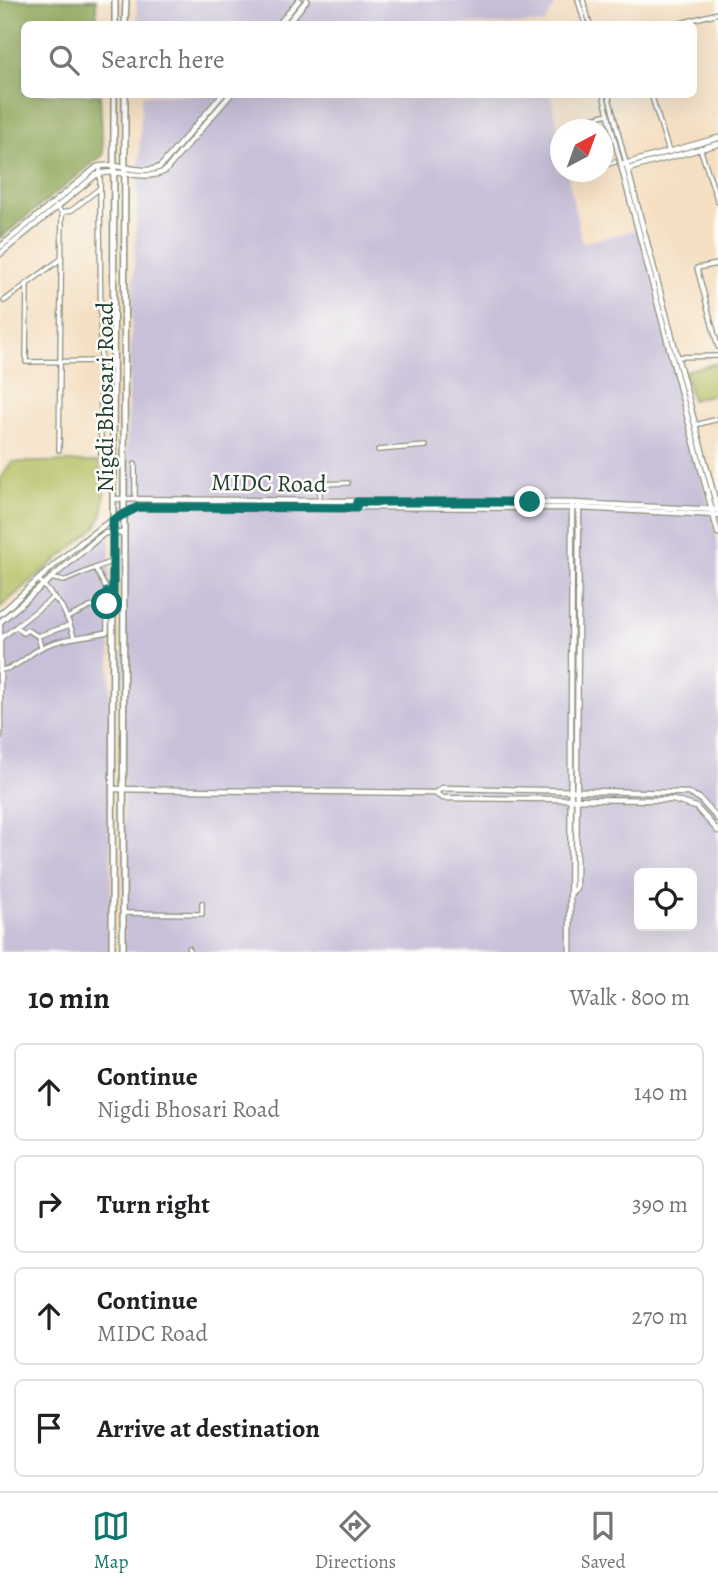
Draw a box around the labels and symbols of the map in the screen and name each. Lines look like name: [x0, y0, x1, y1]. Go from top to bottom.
north arrow: [550, 119, 613, 182]
street label: Nigdi Bhosari Road: [89, 301, 121, 492]
street label: MIDC Road: [211, 466, 327, 500]
route end: [514, 486, 545, 517]
route start: [91, 588, 122, 619]

